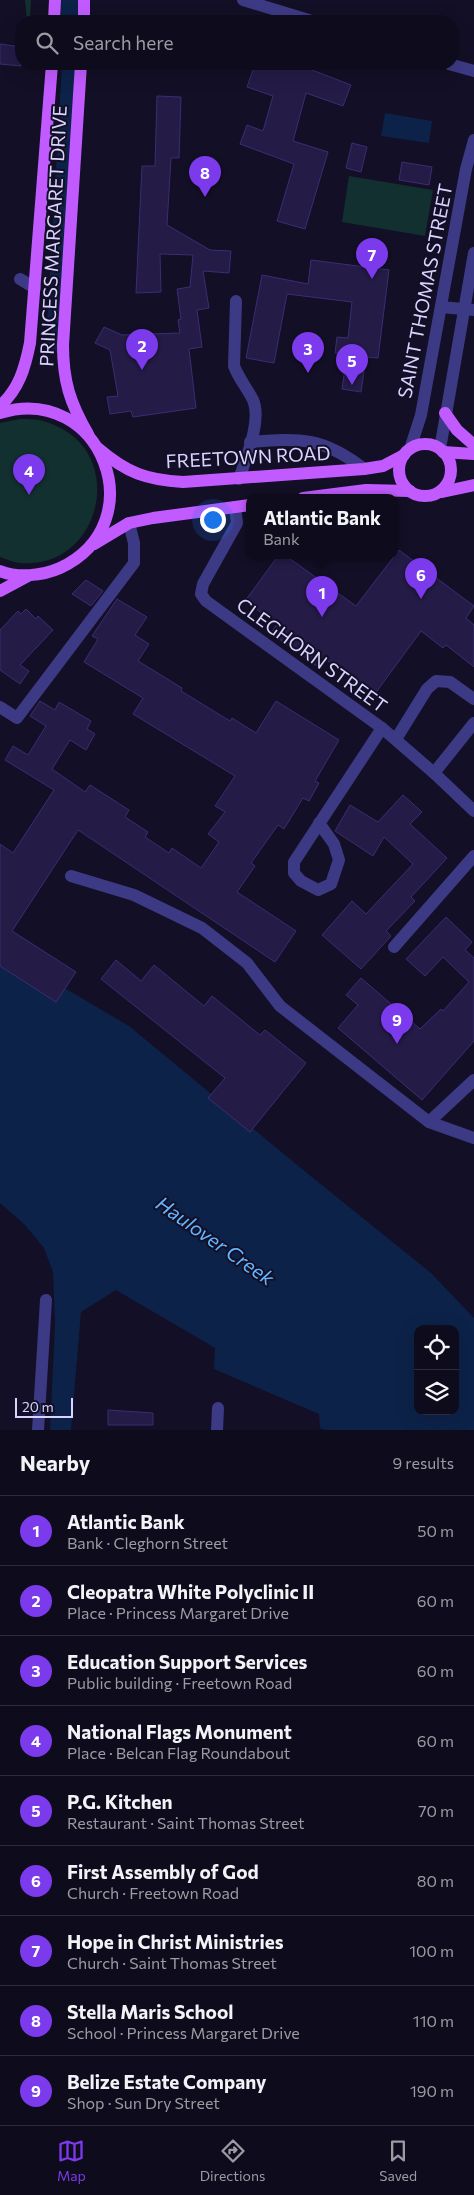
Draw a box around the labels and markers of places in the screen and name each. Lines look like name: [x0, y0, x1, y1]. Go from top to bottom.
pin: 8: [189, 156, 221, 197]
pin: 7: [356, 238, 388, 279]
pin: 2: [126, 329, 158, 370]
pin: 3: [292, 332, 324, 373]
pin: 5: [336, 344, 368, 385]
pin: 4: [13, 454, 45, 495]
pin: 6: [405, 558, 437, 599]
pin: 1: [306, 576, 338, 617]
pin: 9: [381, 1003, 413, 1044]

